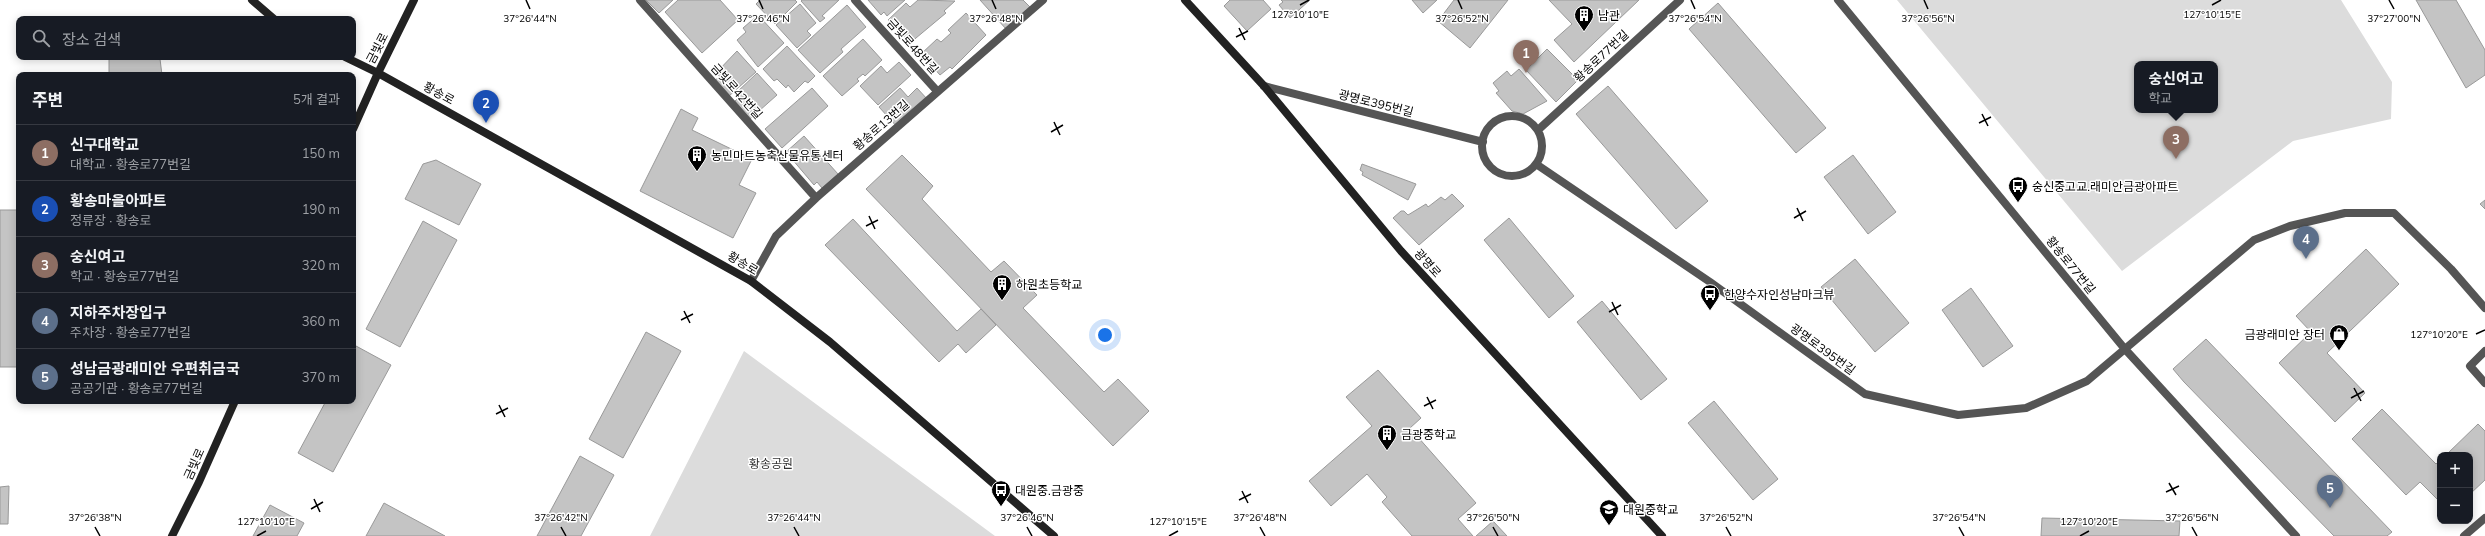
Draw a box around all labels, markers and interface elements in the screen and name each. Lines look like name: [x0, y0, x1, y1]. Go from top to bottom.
building icon: 남관: [1573, 4, 1595, 32]
text: 127°10'10"E: [1271, 8, 1329, 21]
place label: 남관: [1598, 8, 1620, 23]
text: 127°10'15"E: [2183, 8, 2241, 21]
text: 37°26'44"N: [503, 12, 557, 25]
text: 37°26'46"N: [736, 12, 790, 25]
text: 37°26'48"N: [969, 12, 1023, 25]
text: 37°26'52"N: [1435, 12, 1489, 25]
text: 37°26'54"N: [1668, 12, 1722, 25]
text: 37°26'56"N: [1901, 12, 1955, 25]
text: 37°27'00"N: [2367, 12, 2421, 25]
street label: 금빛로48번길: [884, 15, 942, 77]
search box: [16, 16, 356, 60]
icon: search: [30, 27, 52, 49]
street label: 황송로77번길: [1570, 27, 1632, 85]
text: 장소 검색: [62, 30, 121, 49]
street label: 금빛로: [363, 30, 391, 66]
pin: 1: [1513, 40, 1539, 73]
street label: 금빛로42번길: [708, 60, 766, 122]
popup: [2134, 61, 2218, 113]
text: 숭신여고: [2148, 69, 2204, 88]
street label: 황송로: [421, 78, 457, 108]
street label: 광명로395번길: [1337, 86, 1415, 120]
text: 주변: [32, 89, 63, 110]
pin: 2: [473, 90, 499, 123]
text: 학교: [2148, 90, 2172, 106]
text: 5개 결과: [293, 91, 340, 107]
street label: 황송로13번길: [850, 97, 912, 153]
pin: 3: [2163, 126, 2189, 159]
text: 신구대학교: [70, 135, 139, 154]
building icon: 농민마트농축산물유통센터: [686, 144, 708, 172]
text: 1: [41, 145, 49, 161]
text: 150 m: [302, 145, 340, 161]
place label: 농민마트농축산물유통센터: [711, 148, 843, 163]
text: 대학교 · 황송로77번길: [70, 156, 191, 172]
bus stop icon: 숭신중고교.래미안금광아파트: [2007, 175, 2029, 203]
place label: 숭신중고교.래미안금광아파트: [2032, 179, 2178, 194]
text: 황송마을아파트: [70, 191, 167, 210]
text: 2: [41, 201, 49, 217]
text: 190 m: [302, 201, 340, 217]
text: 정류장 · 황송로: [70, 212, 152, 228]
pin: 4: [2293, 226, 2319, 259]
street label: 황송로77번길: [2043, 233, 2099, 297]
street label: 광명로: [1411, 246, 1445, 280]
text: 숭신여고: [70, 247, 125, 266]
street label: 황송로: [725, 248, 761, 278]
text: 3: [41, 257, 49, 273]
text: 320 m: [302, 257, 340, 273]
text: 학교 · 황송로77번길: [70, 268, 179, 284]
building icon: 하원초등학교: [991, 273, 1013, 301]
place label: 하원초등학교: [1016, 277, 1082, 292]
bus stop icon: 한양수자인성남마크뷰: [1699, 283, 1721, 311]
place label: 한양수자인성남마크뷰: [1724, 287, 1834, 302]
text: 지하주차장입구: [70, 303, 167, 322]
text: 4: [41, 313, 49, 329]
text: 360 m: [302, 313, 340, 329]
street label: 광명로395번길: [1788, 320, 1858, 378]
shop icon: 금광래미안 장터: [2328, 323, 2350, 351]
text: 주차장 · 황송로77번길: [70, 324, 191, 340]
your location: [1095, 325, 1115, 345]
place label: 금광래미안 장터: [2245, 327, 2325, 342]
text: 127°10'20"E: [2410, 328, 2468, 341]
text: 성남금광래미안 우편취금국: [70, 359, 240, 378]
text: 5: [41, 369, 49, 385]
text: 370 m: [302, 369, 340, 385]
text: 공공기관 · 황송로77번길: [70, 380, 203, 396]
building icon: 금광중학교: [1376, 423, 1398, 451]
place label: 금광중학교: [1401, 427, 1456, 442]
street label: 금빛로: [180, 446, 208, 482]
map controls: [2437, 452, 2473, 524]
button: +: [2437, 452, 2473, 488]
park label: 황송공원: [749, 456, 793, 471]
pin: 5: [2317, 475, 2343, 508]
bus stop icon: 대원중.금광중: [990, 479, 1012, 507]
place label: 대원중.금광중: [1015, 483, 1084, 498]
button: −: [2437, 488, 2473, 524]
school or university icon: 대원중학교: [1598, 498, 1620, 526]
place label: 대원중학교: [1623, 502, 1678, 517]
text: 37°26'38"N: [68, 511, 122, 524]
text: 37°26'42"N: [534, 511, 588, 524]
text: 37°26'44"N: [767, 511, 821, 524]
text: 37°26'46"N: [1000, 511, 1054, 524]
text: 37°26'48"N: [1233, 511, 1287, 524]
text: 37°26'50"N: [1466, 511, 1520, 524]
text: 37°26'52"N: [1699, 511, 1753, 524]
text: 37°26'54"N: [1932, 511, 1986, 524]
text: 37°26'56"N: [2165, 511, 2219, 524]
text: 127°10'10"E: [237, 515, 295, 528]
text: 127°10'15"E: [1149, 515, 1207, 528]
text: 127°10'20"E: [2060, 515, 2118, 528]

